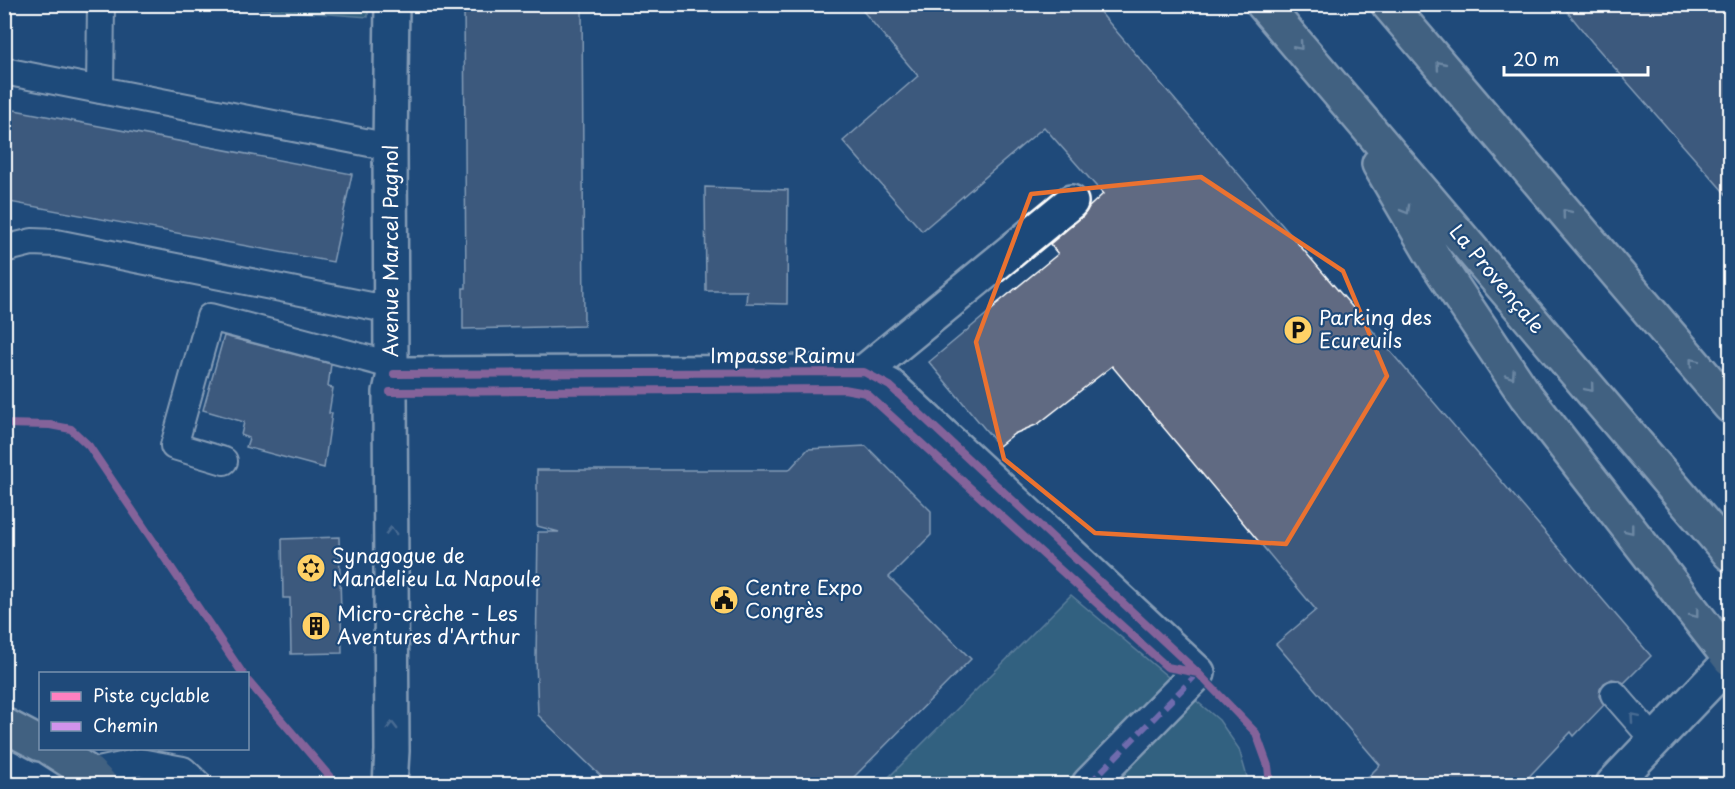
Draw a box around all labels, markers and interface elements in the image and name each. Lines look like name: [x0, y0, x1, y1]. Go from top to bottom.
one-way arrow: [1292, 39, 1303, 50]
scale bar: [1504, 39, 1648, 77]
text: 20 m: [1513, 45, 1559, 72]
one-way arrow: [1436, 61, 1447, 72]
street label: Avenue Marcel Pagnol: [375, 145, 405, 357]
one-way arrow: [1399, 204, 1411, 215]
one-way arrow: [1562, 209, 1573, 220]
street label: La Provençale: [1443, 217, 1553, 340]
place label: Parking des Ecureuils: [1319, 302, 1432, 355]
parking icon: Parking des Ecureuils: [1282, 314, 1314, 346]
street label: Impasse Raimu: [710, 340, 856, 370]
one-way arrow: [1689, 358, 1700, 369]
one-way arrow: [1504, 368, 1515, 379]
one-way arrow: [1583, 381, 1594, 392]
one-way arrow: [1622, 523, 1633, 534]
one-way arrow: [385, 527, 397, 536]
place label: Synagogue de Mandelieu La Napoule: [332, 540, 541, 593]
synagogue icon: Synagogue de Mandelieu La Napoule: [295, 552, 327, 584]
place label: Centre Expo Congrès: [745, 572, 863, 625]
public building icon: Centre Expo Congrès: [708, 584, 740, 616]
place label: Micro-crèche - Les Aventures d'Arthur: [337, 598, 521, 651]
one-way arrow: [1688, 607, 1699, 618]
building icon: Micro-crèche - Les Aventures d'Arthur: [300, 610, 332, 642]
legend: [39, 672, 249, 750]
text: Piste cyclable: [93, 681, 210, 708]
text: Chemin: [93, 711, 158, 738]
one-way arrow: [1631, 713, 1642, 724]
one-way arrow: [386, 722, 398, 731]

